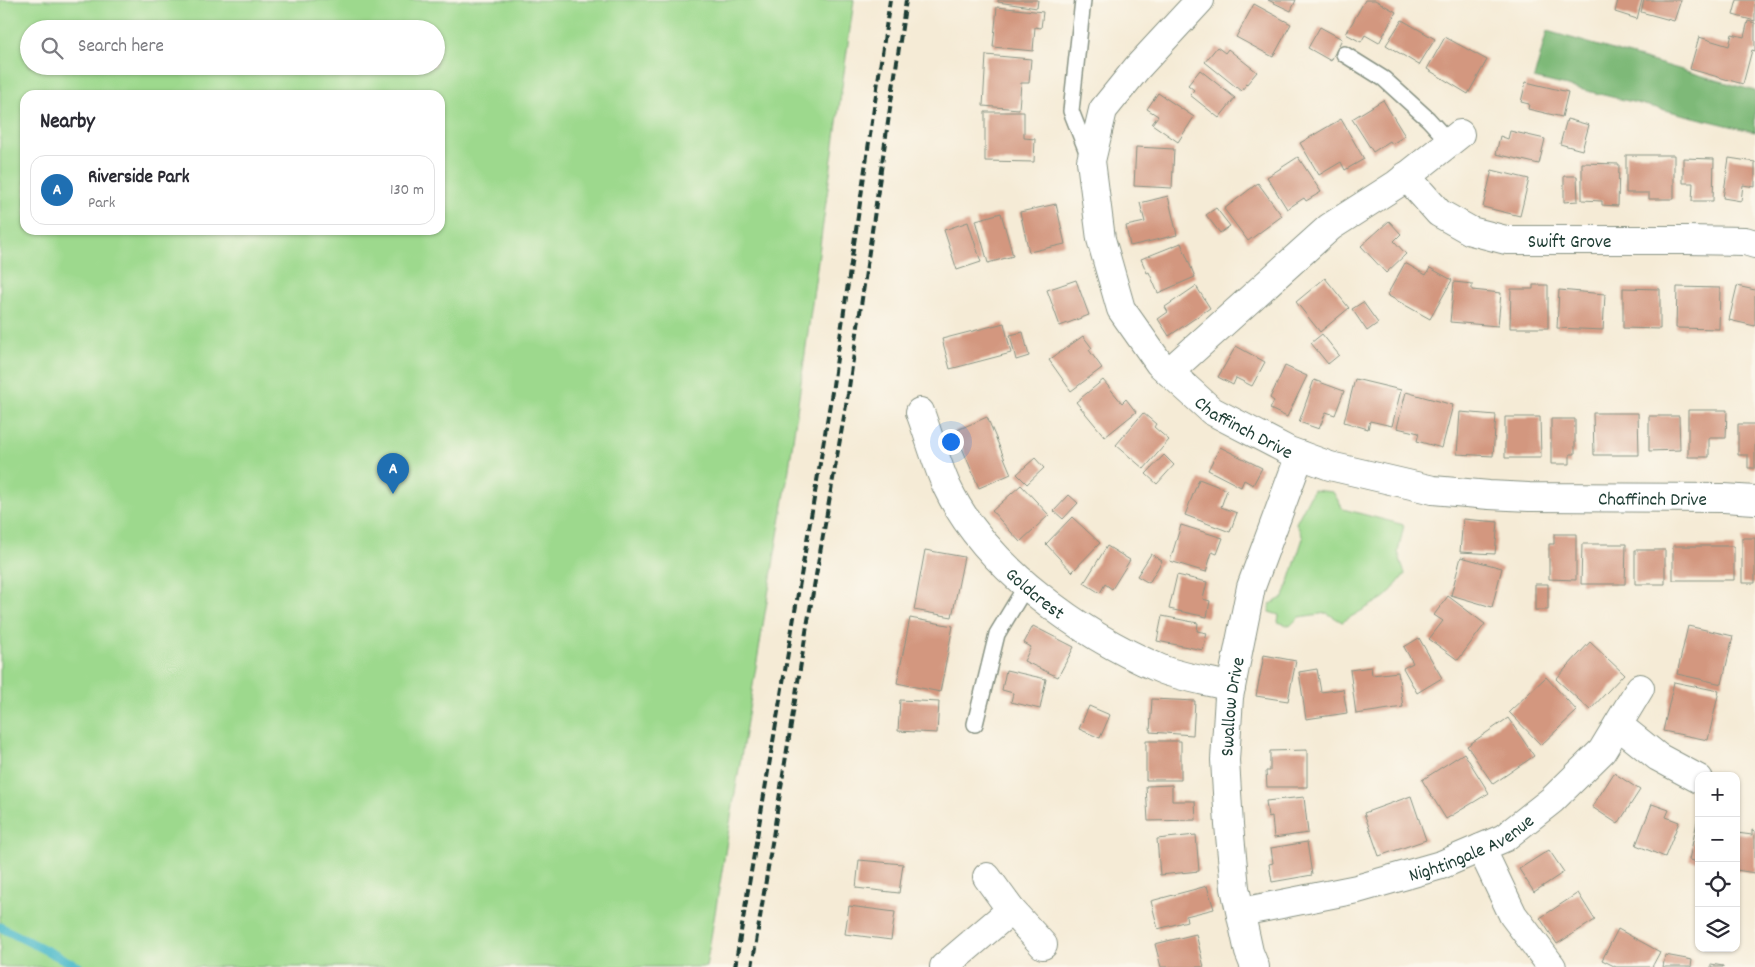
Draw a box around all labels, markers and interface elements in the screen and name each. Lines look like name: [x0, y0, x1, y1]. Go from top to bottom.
search box: [20, 20, 445, 75]
icon: search: [38, 34, 66, 62]
text: Search here: [78, 34, 164, 61]
text: Nearby: [40, 108, 95, 138]
text: Riverside Park: [88, 165, 190, 192]
text: A: [53, 179, 61, 202]
text: 130 m: [390, 179, 424, 202]
text: Park: [88, 192, 115, 215]
street label: Swift Grove: [1528, 230, 1611, 257]
street label: Chaffinch Drive: [1187, 391, 1297, 468]
your location: [938, 429, 964, 455]
pin: A: [377, 453, 409, 494]
street label: Chaffinch Drive: [1598, 487, 1707, 515]
street label: Goldcrest: [998, 563, 1069, 628]
street label: Swallow Drive: [1215, 655, 1254, 757]
map controls: [1695, 772, 1740, 952]
button: +: [1695, 772, 1740, 817]
street label: Nightingale Avenue: [1406, 809, 1541, 891]
button: −: [1695, 817, 1740, 862]
button: locate: [1695, 862, 1740, 907]
button: layers: [1695, 907, 1740, 952]

